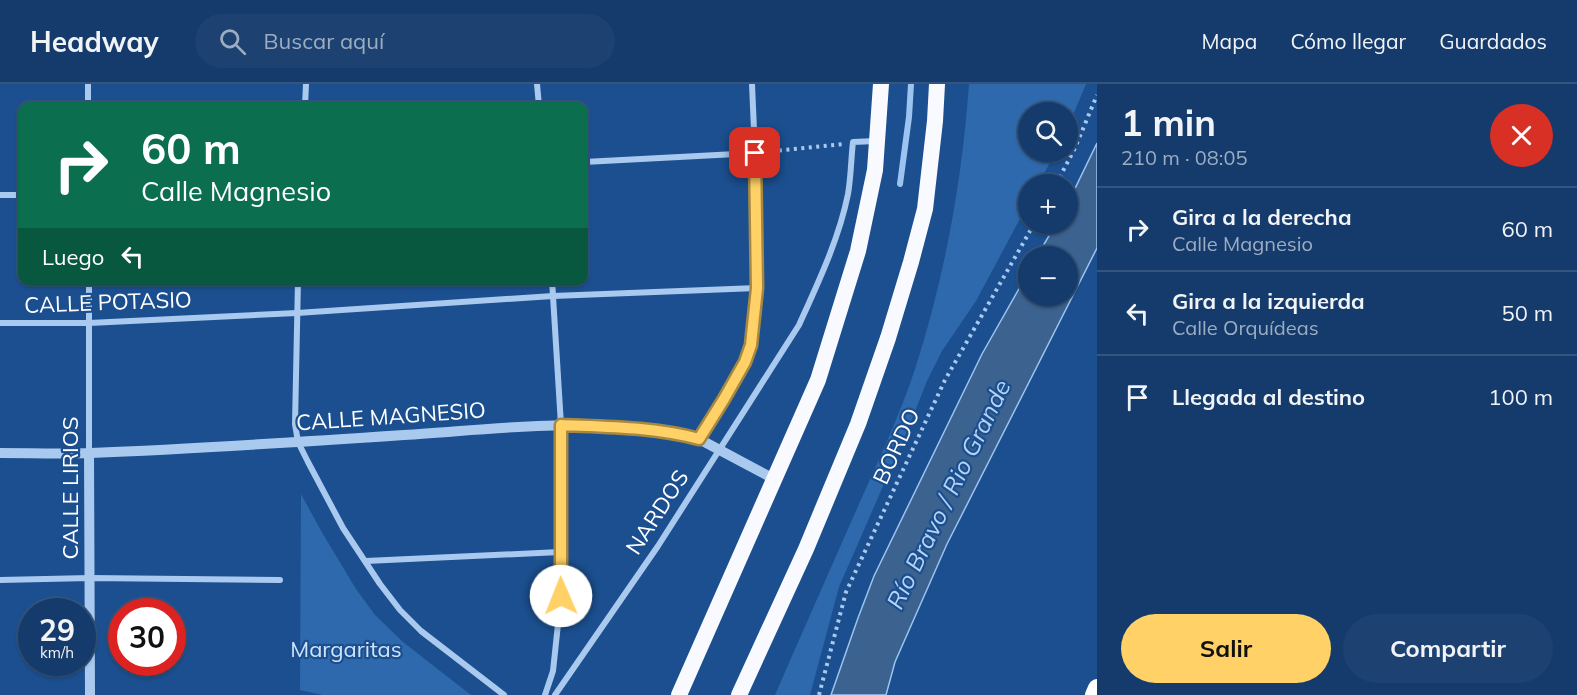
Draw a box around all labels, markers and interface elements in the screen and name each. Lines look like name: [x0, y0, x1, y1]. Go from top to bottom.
search box: [195, 14, 615, 68]
text: Headway: [30, 24, 159, 59]
icon: search: [216, 25, 249, 58]
text: Buscar aquí: [264, 27, 384, 55]
text: Mapa: [1202, 28, 1257, 54]
text: Cómo llegar: [1290, 28, 1406, 54]
text: Guardados: [1439, 28, 1547, 54]
text: 1 min: [1121, 100, 1216, 145]
map controls: [1018, 102, 1078, 306]
button: search: [1018, 102, 1078, 162]
button: close: [1490, 104, 1553, 167]
text: 60 m: [141, 122, 241, 175]
icon: right: [42, 126, 120, 204]
pin: [729, 127, 780, 178]
icon: arrive: [738, 136, 771, 169]
text: 210 m · 08:05: [1121, 145, 1247, 170]
text: Calle Magnesio: [141, 174, 331, 208]
button: +: [1018, 174, 1078, 234]
text: Gira a la derecha: [1172, 203, 1352, 231]
icon: right: [1121, 213, 1154, 246]
text: 60 m: [1502, 215, 1553, 243]
text: Calle Magnesio: [1172, 231, 1313, 256]
icon: left: [116, 240, 149, 273]
text: Luego: [42, 243, 104, 271]
button: −: [1018, 246, 1078, 306]
street label: CALLE POTASIO: [24, 285, 192, 319]
text: Gira a la izquierda: [1172, 287, 1365, 315]
icon: left: [1121, 297, 1154, 330]
text: 50 m: [1502, 299, 1553, 327]
text: Calle Orquídeas: [1172, 315, 1319, 340]
water label: Río Bravo / Rio Grande: [879, 374, 1017, 614]
icon: arrive: [1121, 381, 1154, 414]
text: Llegada al destino: [1172, 383, 1365, 411]
text: 100 m: [1488, 383, 1553, 411]
street label: CALLE MAGNESIO: [295, 395, 487, 437]
street label: BORDO: [866, 404, 926, 488]
street label: CALLE LIRIOS: [56, 417, 84, 559]
street label: NARDOS: [619, 465, 695, 559]
position arrow: [529, 564, 593, 628]
speed limit sign: 30: [108, 598, 186, 676]
text: 29: [39, 611, 75, 649]
button: Salir: [1121, 614, 1331, 683]
button: Compartir: [1343, 614, 1553, 683]
park label: Margaritas: [290, 635, 402, 663]
text: km/h: [40, 643, 74, 662]

